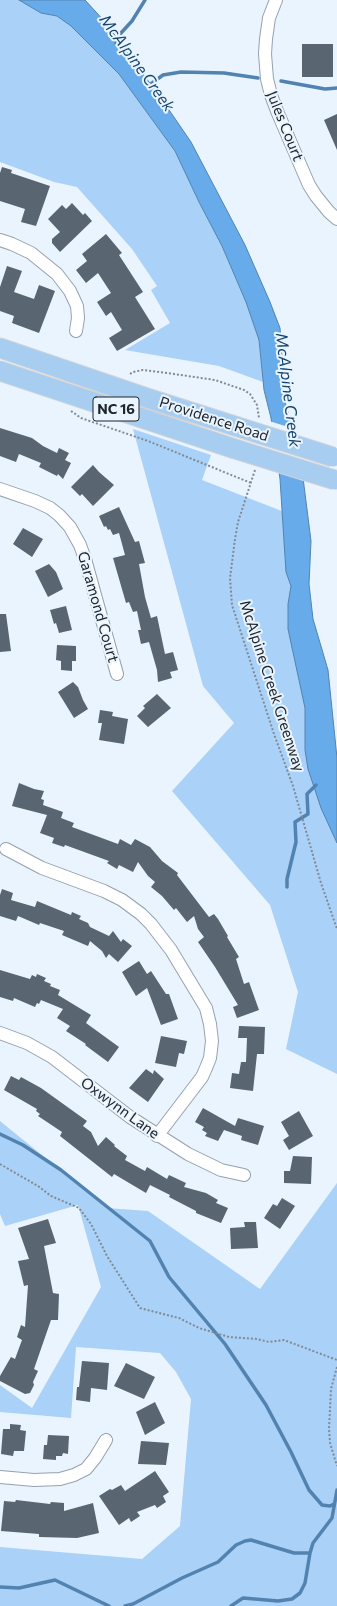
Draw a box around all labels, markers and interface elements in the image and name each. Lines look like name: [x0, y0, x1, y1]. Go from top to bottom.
water label: McAlpine Creek: [95, 11, 179, 115]
street label: Jules Court: [263, 88, 307, 164]
water label: McAlpine Creek: [271, 332, 305, 448]
street label: Providence Road: [157, 393, 271, 445]
road number: NC 16: [93, 397, 139, 421]
street label: Garamond Court: [74, 550, 122, 664]
street label: McAlpine Creek Greenway: [236, 598, 308, 774]
street label: Oxwynn Lane: [77, 1073, 163, 1143]

